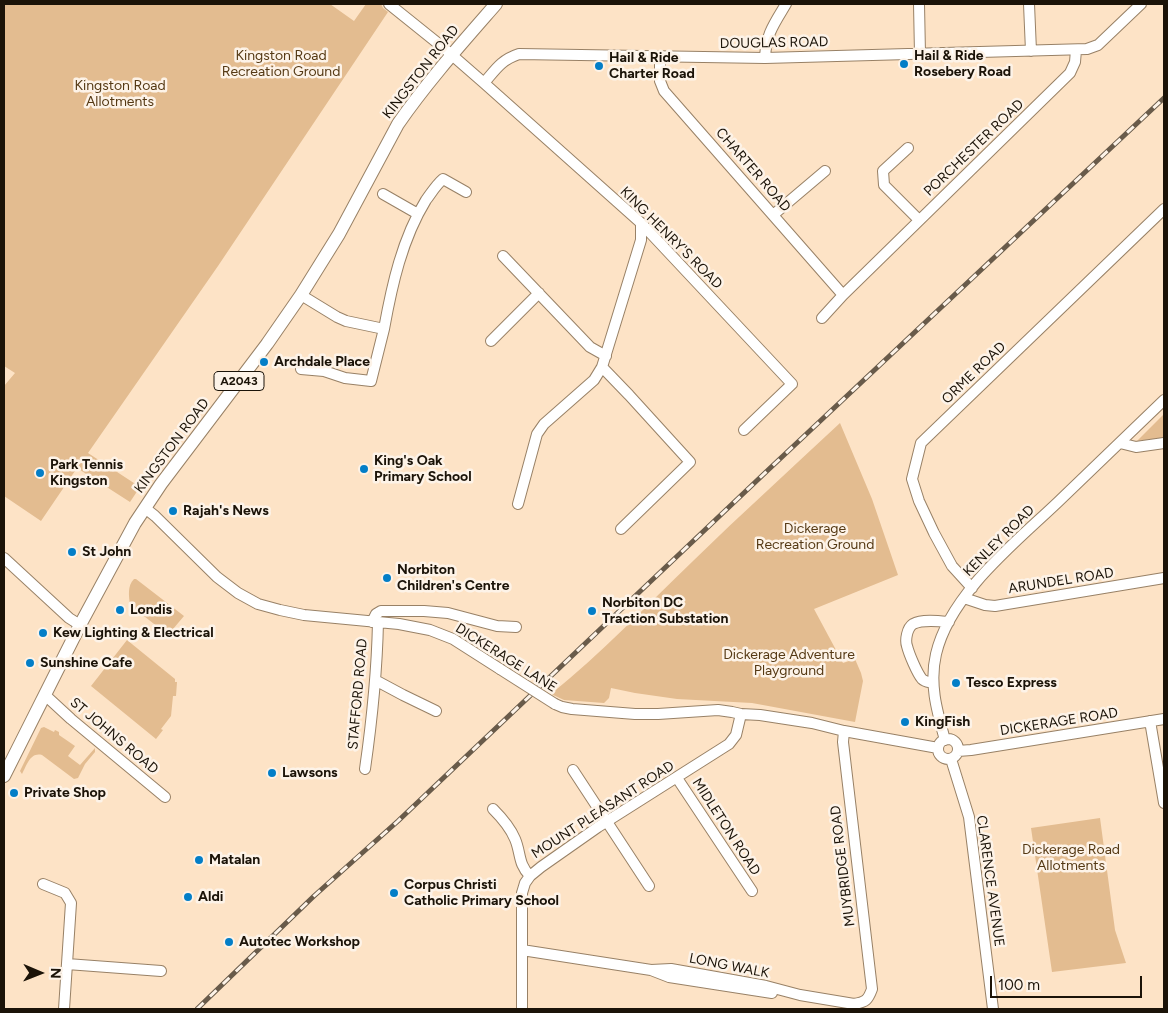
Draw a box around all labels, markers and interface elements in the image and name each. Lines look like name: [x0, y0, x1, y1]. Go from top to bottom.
street label: KINGSTON ROAD: [379, 22, 463, 122]
street label: DOUGLAS ROAD: [720, 34, 828, 52]
park label: Kingston Road Recreation Ground: [222, 48, 340, 80]
place label: Hail & Ride Rosebery Road: [914, 48, 1011, 80]
place label: Hail & Ride Charter Road: [609, 50, 695, 82]
marker: Hail & Ride Rosebery Road: [898, 58, 910, 70]
marker: Hail & Ride Charter Road: [593, 60, 605, 72]
park label: Kingston Road Allotments: [74, 78, 166, 110]
street label: PORCHESTER ROAD: [921, 96, 1027, 200]
street label: CHARTER ROAD: [712, 125, 794, 215]
street label: KING HENRY'S ROAD: [616, 183, 726, 293]
street label: ORME ROAD: [939, 338, 1009, 408]
place label: Archdale Place: [274, 354, 370, 370]
marker: Archdale Place: [258, 356, 270, 368]
road number: A2043: [214, 372, 264, 391]
street label: KINGSTON ROAD: [131, 395, 213, 497]
place label: King's Oak Primary School: [374, 453, 472, 486]
place label: Park Tennis Kingston: [50, 457, 123, 490]
marker: King's Oak Primary School: [358, 463, 370, 475]
marker: Park Tennis Kingston: [34, 467, 46, 479]
street label: KENLEY ROAD: [960, 502, 1038, 580]
place label: Rajah's News: [183, 503, 269, 519]
marker: Rajah's News: [167, 505, 179, 517]
park label: Dickerage Recreation Ground: [756, 521, 874, 554]
place label: St John: [82, 544, 131, 560]
marker: St John: [66, 546, 78, 558]
place label: Norbiton Children's Centre: [397, 562, 509, 594]
street label: ARUNDEL ROAD: [1007, 564, 1115, 598]
marker: Norbiton Children's Centre: [381, 572, 393, 584]
place label: Norbiton DC Traction Substation: [602, 595, 728, 628]
place label: Londis: [130, 602, 172, 618]
marker: Londis: [114, 604, 126, 616]
marker: Norbiton DC Traction Substation: [586, 605, 598, 617]
street label: DICKERAGE LANE: [452, 620, 560, 696]
place label: Kew Lighting & Electrical: [53, 625, 214, 641]
marker: Kew Lighting & Electrical: [37, 627, 49, 639]
street label: STAFFORD ROAD: [345, 638, 371, 750]
park label: Dickerage Adventure Playground: [723, 647, 855, 680]
place label: Sunshine Cafe: [40, 655, 132, 671]
marker: Sunshine Cafe: [24, 657, 36, 669]
place label: Tesco Express: [966, 675, 1057, 691]
marker: Tesco Express: [950, 677, 962, 689]
street label: ST JOHNS ROAD: [66, 694, 162, 778]
street label: DICKERAGE ROAD: [999, 704, 1119, 740]
place label: KingFish: [915, 714, 970, 730]
marker: KingFish: [899, 716, 911, 728]
street label: MOUNT PLEASANT ROAD: [529, 758, 677, 862]
place label: Lawsons: [282, 765, 338, 781]
marker: Lawsons: [266, 767, 278, 779]
street label: MIDLETON ROAD: [688, 775, 764, 879]
place label: Private Shop: [24, 785, 106, 801]
marker: Private Shop: [8, 787, 20, 799]
street label: MUYBRIDGE ROAD: [827, 804, 859, 928]
street label: CLARENCE AVENUE: [972, 814, 1008, 948]
park label: Dickerage Road Allotments: [1022, 842, 1120, 874]
place label: Matalan: [209, 852, 260, 868]
marker: Matalan: [193, 854, 205, 866]
place label: Corpus Christi Catholic Primary School: [404, 877, 559, 910]
marker: Corpus Christi Catholic Primary School: [388, 887, 400, 899]
place label: Aldi: [198, 889, 223, 905]
marker: Aldi: [182, 891, 194, 903]
place label: Autotec Workshop: [239, 934, 360, 950]
marker: Autotec Workshop: [223, 936, 235, 948]
north arrow: [15, 948, 65, 998]
street label: LONG WALK: [688, 950, 770, 982]
scale bar: [993, 966, 1146, 998]
text: N: [47, 968, 64, 979]
text: 100 m: [998, 976, 1040, 994]

